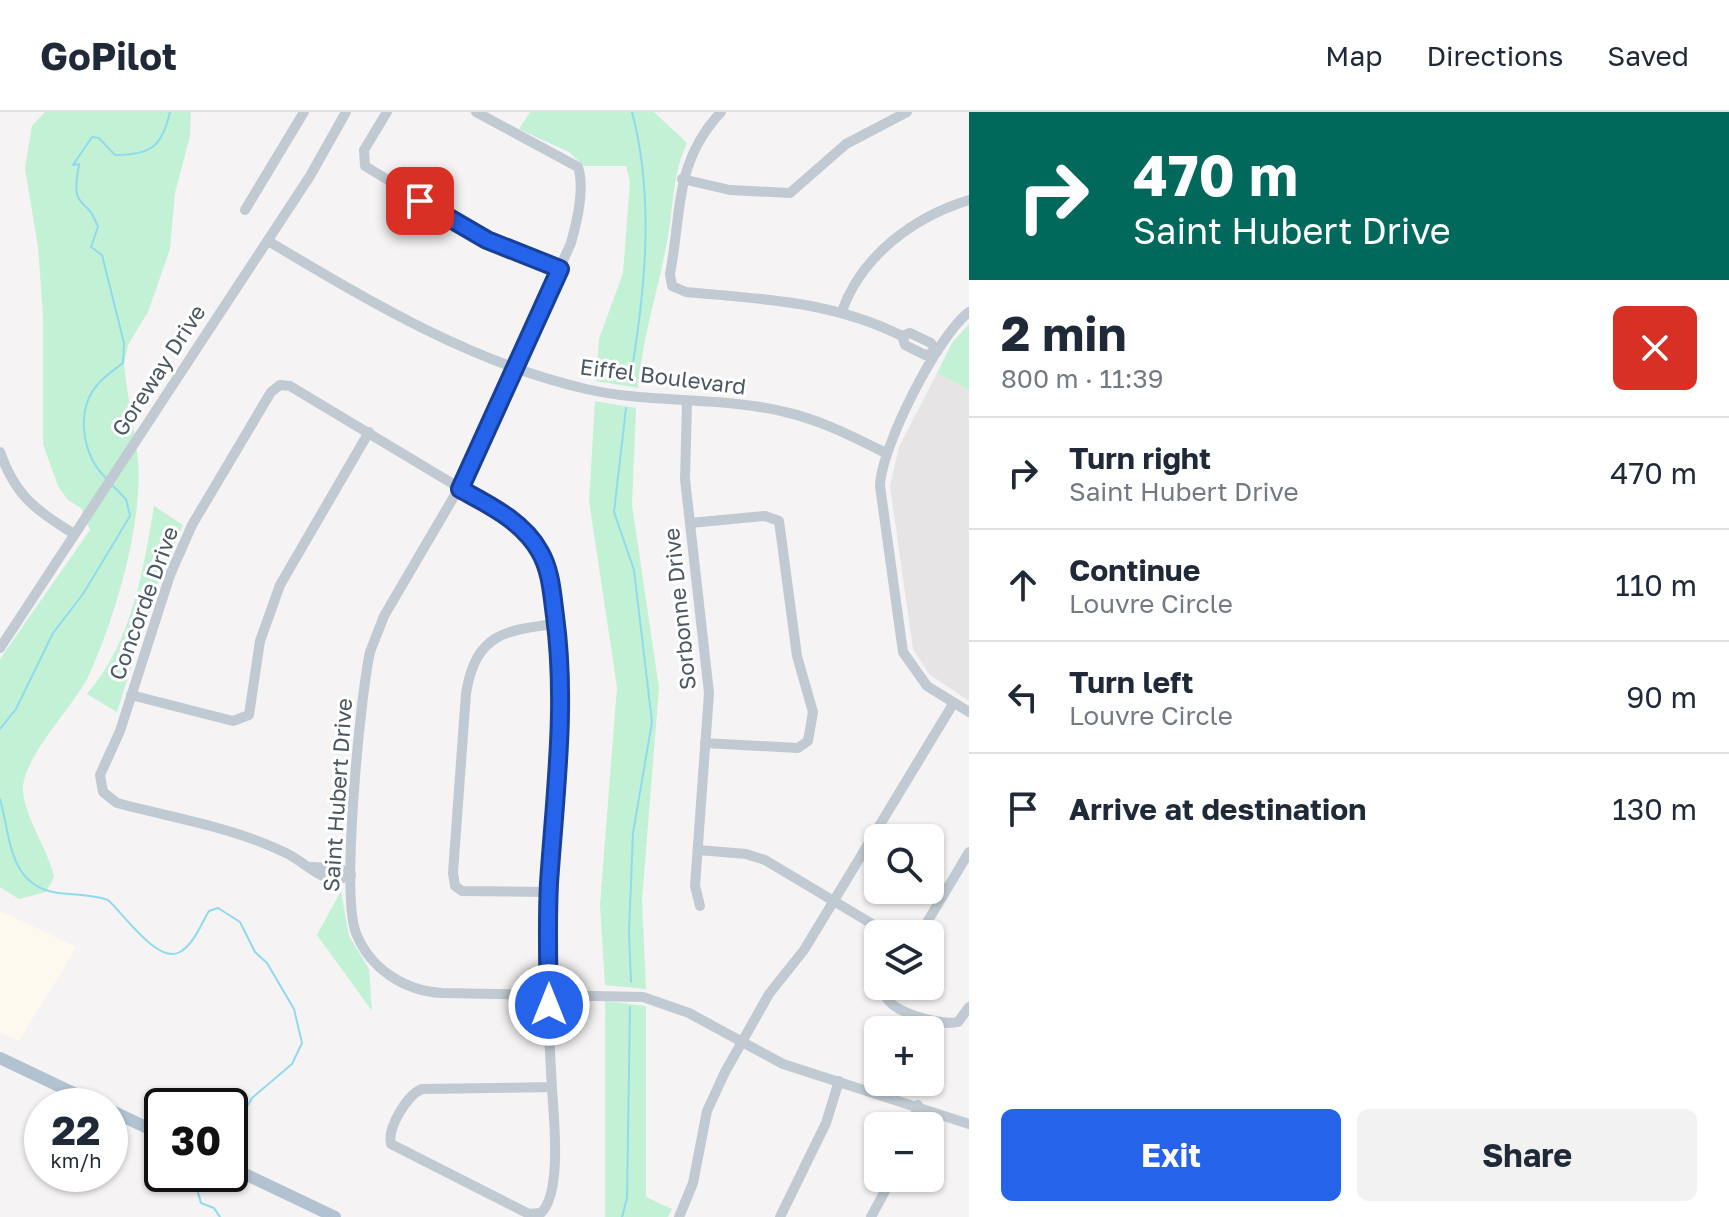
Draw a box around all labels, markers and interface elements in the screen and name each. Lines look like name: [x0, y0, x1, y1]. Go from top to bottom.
text: GoPilot: [40, 33, 177, 78]
text: Map: [1325, 39, 1382, 72]
text: Directions: [1426, 39, 1563, 72]
text: Saved: [1607, 39, 1689, 72]
text: 470 m: [1133, 141, 1298, 208]
icon: right: [1001, 144, 1105, 248]
pin: [386, 167, 454, 235]
icon: arrive: [398, 179, 442, 223]
text: Saint Hubert Drive: [1133, 209, 1451, 252]
street label: Goreway Drive: [105, 299, 211, 441]
text: 2 min: [1001, 304, 1126, 362]
button: close: [1613, 306, 1697, 390]
street label: Eiffel Boulevard: [578, 352, 748, 400]
text: 800 m · 11:39: [1001, 363, 1163, 394]
text: Turn right: [1069, 440, 1211, 476]
icon: right: [1001, 451, 1045, 495]
text: 470 m: [1610, 455, 1697, 491]
text: Saint Hubert Drive: [1069, 476, 1298, 507]
street label: Concorde Drive: [103, 522, 183, 684]
street label: Sorbonne Drive: [657, 527, 701, 691]
text: Continue: [1069, 552, 1200, 588]
icon: ahead: [1001, 563, 1045, 607]
text: 110 m: [1615, 567, 1697, 603]
text: Louvre Circle: [1069, 588, 1233, 619]
text: Turn left: [1069, 664, 1194, 700]
icon: left: [1001, 675, 1045, 719]
text: 90 m: [1626, 679, 1697, 715]
street label: Saint Hubert Drive: [317, 697, 357, 893]
text: Louvre Circle: [1069, 700, 1233, 731]
icon: arrive: [1001, 787, 1045, 831]
text: Arrive at destination: [1069, 791, 1366, 827]
text: 130 m: [1612, 791, 1697, 827]
map controls: [864, 824, 944, 1192]
button: search: [864, 824, 944, 904]
button: layers: [864, 920, 944, 1000]
position arrow: [507, 963, 591, 1047]
button: +: [864, 1016, 944, 1096]
speed limit sign: 30: [144, 1088, 248, 1192]
text: 22: [52, 1106, 100, 1154]
button: Exit: [1001, 1109, 1341, 1201]
button: Share: [1357, 1109, 1697, 1201]
button: −: [864, 1112, 944, 1192]
text: km/h: [51, 1148, 101, 1172]

